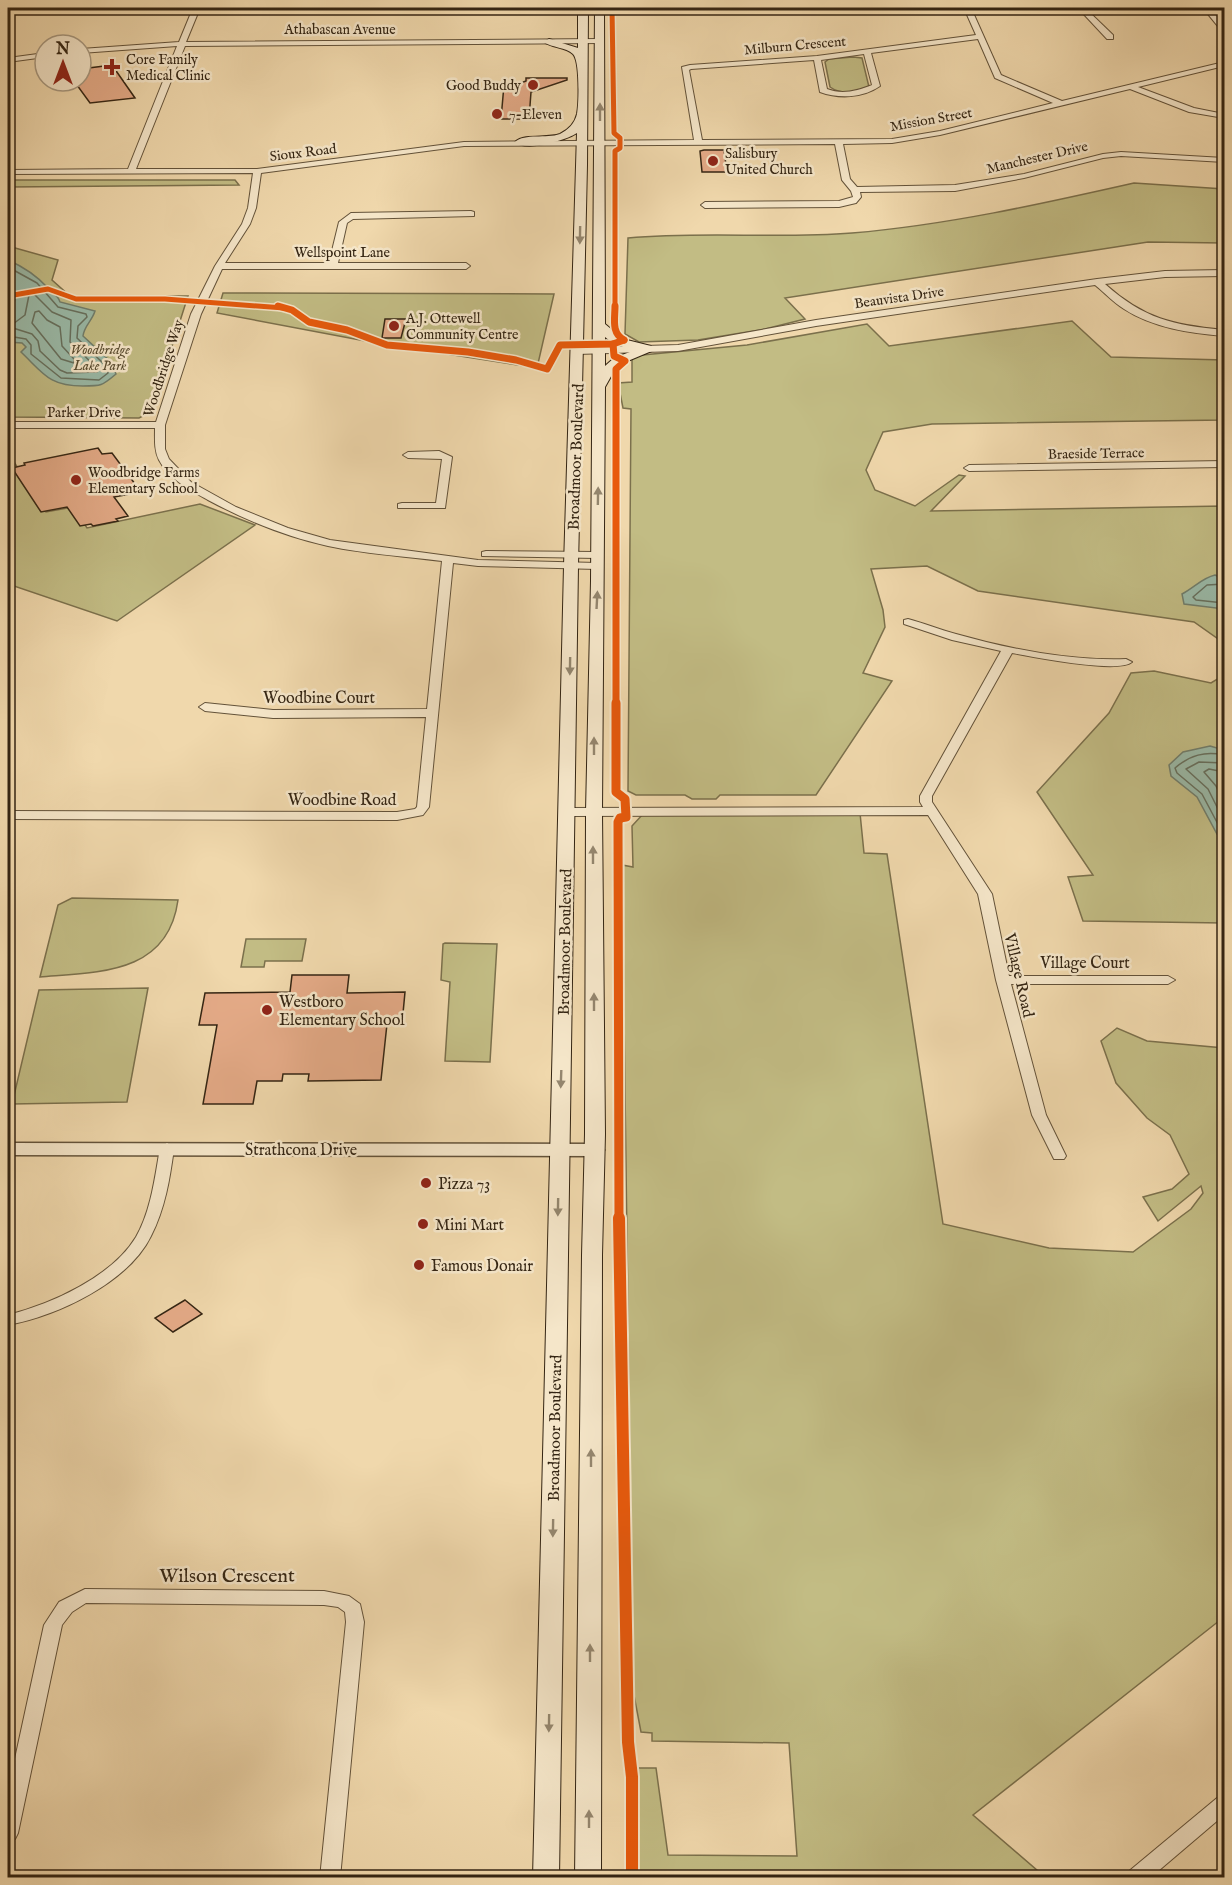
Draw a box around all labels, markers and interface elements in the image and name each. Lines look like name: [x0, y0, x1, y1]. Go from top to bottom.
street label: Athabascan Avenue: [283, 21, 396, 39]
north arrow: [33, 33, 93, 93]
street label: Milburn Crescent: [743, 33, 847, 59]
text: N: [55, 40, 70, 60]
place label: Core Family Medical Clinic: [126, 51, 210, 85]
marker: Core Family Medical Clinic: [103, 58, 121, 76]
place label: Good Buddy: [446, 77, 521, 95]
marker: Good Buddy: [526, 78, 540, 92]
one-way arrow: [595, 102, 605, 121]
street label: Mission Street: [889, 104, 974, 136]
place label: 7-Eleven: [509, 106, 563, 124]
marker: 7-Eleven: [490, 107, 504, 121]
street label: Manchester Drive: [985, 137, 1090, 178]
street label: Sioux Road: [269, 140, 338, 166]
place label: Salisbury United Church: [725, 145, 813, 179]
marker: Salisbury United Church: [706, 154, 720, 168]
one-way arrow: [576, 225, 585, 244]
street label: Wellspoint Lane: [294, 244, 390, 262]
street label: Beauvista Drive: [853, 283, 946, 313]
place label: A.J. Ottewell Community Centre: [405, 310, 519, 344]
street label: Woodbridge Way: [140, 317, 188, 419]
marker: A.J. Ottewell Community Centre: [387, 319, 401, 333]
park label: Woodbridge Lake Park: [70, 341, 130, 375]
street label: Broadmoor Boulevard: [564, 383, 590, 531]
street label: Parker Drive: [47, 404, 121, 422]
street label: Braeside Terrace: [1048, 444, 1145, 464]
place label: Woodbridge Farms Elementary School: [88, 464, 200, 498]
marker: Woodbridge Farms Elementary School: [69, 473, 83, 487]
one-way arrow: [593, 487, 603, 506]
one-way arrow: [593, 591, 602, 610]
one-way arrow: [565, 656, 575, 675]
street label: Woodbine Court: [263, 689, 376, 709]
one-way arrow: [589, 736, 599, 755]
street label: Woodbine Road: [288, 791, 397, 811]
one-way arrow: [588, 846, 598, 865]
street label: Broadmoor Boulevard: [555, 868, 577, 1016]
street label: Village Road: [998, 930, 1038, 1020]
street label: Village Court: [1039, 954, 1130, 974]
one-way arrow: [589, 992, 598, 1011]
place label: Westboro Elementary School: [279, 993, 405, 1031]
marker: Westboro Elementary School: [260, 1003, 274, 1017]
one-way arrow: [556, 1070, 566, 1089]
street label: Strathcona Drive: [245, 1141, 357, 1161]
place label: Pizza 73: [438, 1175, 490, 1195]
marker: Pizza 73: [419, 1176, 433, 1190]
one-way arrow: [553, 1198, 563, 1217]
place label: Mini Mart: [435, 1216, 504, 1236]
marker: Mini Mart: [416, 1217, 430, 1231]
place label: Famous Donair: [431, 1257, 533, 1277]
marker: Famous Donair: [412, 1258, 426, 1272]
street label: Broadmoor Boulevard: [545, 1354, 567, 1502]
one-way arrow: [586, 1449, 595, 1468]
one-way arrow: [548, 1518, 557, 1537]
street label: Wilson Crescent: [159, 1564, 295, 1589]
one-way arrow: [585, 1644, 595, 1663]
one-way arrow: [544, 1713, 554, 1732]
one-way arrow: [584, 1810, 593, 1829]

